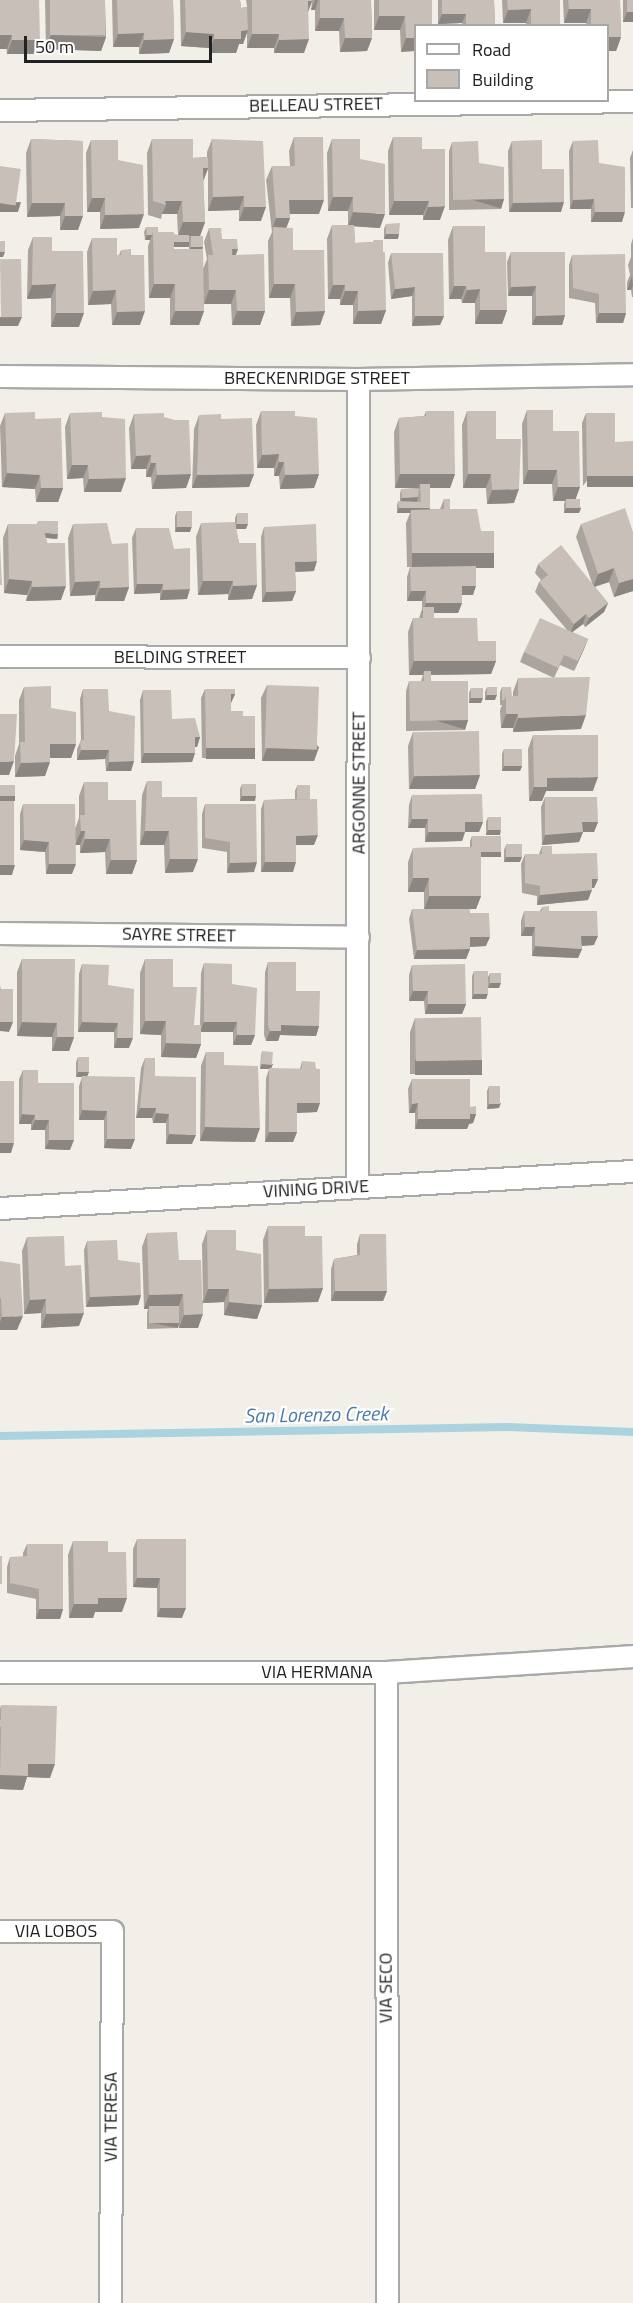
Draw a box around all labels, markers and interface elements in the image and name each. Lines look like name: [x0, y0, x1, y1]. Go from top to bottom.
scale bar: [27, 24, 214, 62]
legend: [414, 24, 609, 102]
text: 50 m: [35, 33, 74, 60]
text: Road: [472, 36, 511, 63]
text: Building: [472, 66, 533, 93]
street label: BELLEAU STREET: [249, 93, 383, 117]
street label: BRECKENRIDGE STREET: [224, 367, 410, 389]
street label: BELDING STREET: [114, 646, 246, 668]
street label: ARGONNE STREET: [348, 712, 370, 854]
street label: SAYRE STREET: [122, 923, 236, 947]
street label: VINING DRIVE: [262, 1175, 370, 1203]
water label: San Lorenzo Creek: [244, 1401, 388, 1427]
street label: VIA HERMANA: [261, 1661, 373, 1683]
street label: VIA LOBOS: [15, 1920, 97, 1942]
street label: VIA SECO: [375, 1953, 397, 2023]
street label: VIA TERESA: [100, 2072, 122, 2162]

